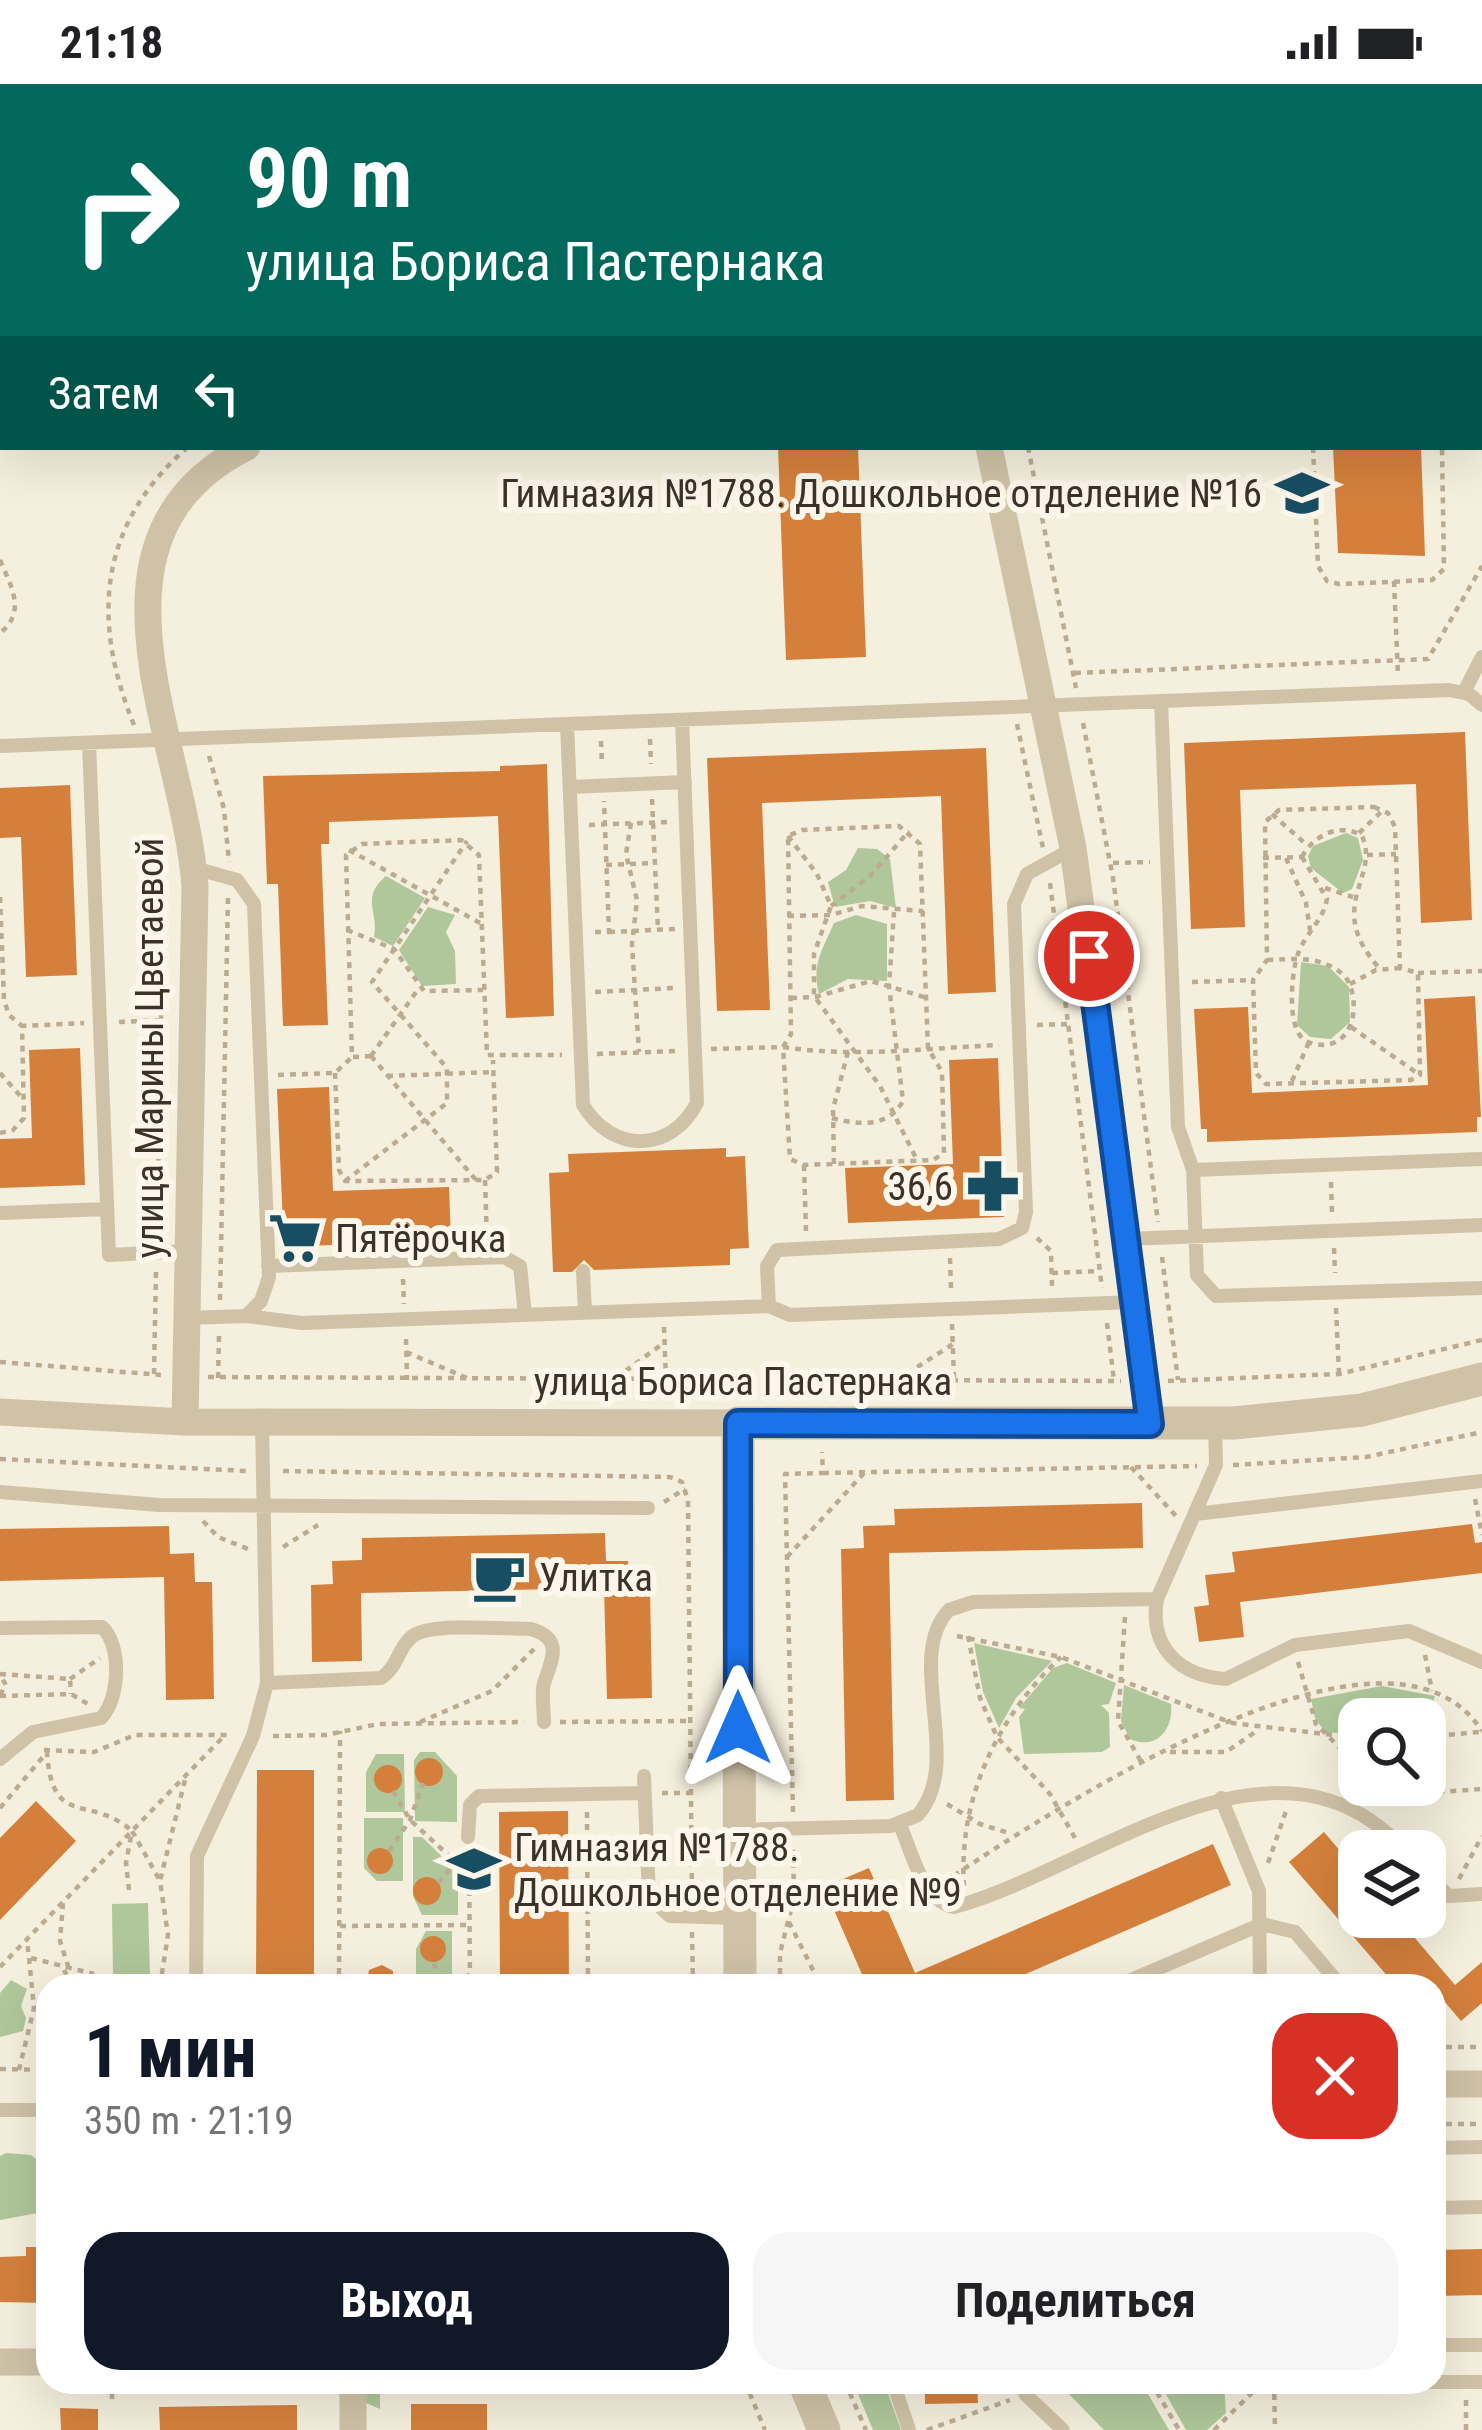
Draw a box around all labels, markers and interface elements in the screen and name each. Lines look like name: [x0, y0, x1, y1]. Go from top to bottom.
text: 21:18: [60, 16, 163, 69]
text: 90 m: [246, 129, 413, 228]
icon: right: [48, 132, 204, 288]
text: улица Бориса Пастернака: [246, 230, 825, 293]
icon: left: [184, 360, 250, 426]
text: Затем: [48, 367, 160, 420]
school or university icon: Гимназия №1788. Дошкольное отделение №16: [1273, 464, 1331, 522]
place label: Гимназия №1788. Дошкольное отделение №16: [500, 471, 1262, 517]
street label: улица Марины Цветаевой: [127, 838, 173, 1258]
pin: [1038, 905, 1140, 1007]
icon: arrive: [1056, 923, 1122, 989]
pharmacy icon: 36,6: [964, 1157, 1022, 1215]
place label: 36,6: [888, 1164, 953, 1210]
supermarket icon: Пятёрочка: [266, 1209, 324, 1267]
place label: Пятёрочка: [335, 1216, 506, 1262]
street label: улица Бориса Пастернака: [534, 1359, 952, 1405]
cafe icon: Улитка: [470, 1548, 528, 1606]
place label: Улитка: [539, 1555, 653, 1601]
position arrow: [675, 1665, 801, 1791]
map controls: [1338, 1698, 1446, 1938]
button: search: [1338, 1698, 1446, 1806]
place label: Гимназия №1788. Дошкольное отделение №9: [514, 1825, 962, 1916]
button: layers: [1338, 1830, 1446, 1938]
school or university icon: Гимназия №1788. Дошкольное отделение №9: [445, 1840, 503, 1898]
text: 1 мин: [84, 2010, 257, 2095]
button: close: [1272, 2013, 1398, 2139]
text: 350 m · 21:19: [84, 2098, 294, 2144]
button: Выход: [84, 2232, 729, 2370]
button: Поделиться: [753, 2232, 1398, 2370]

